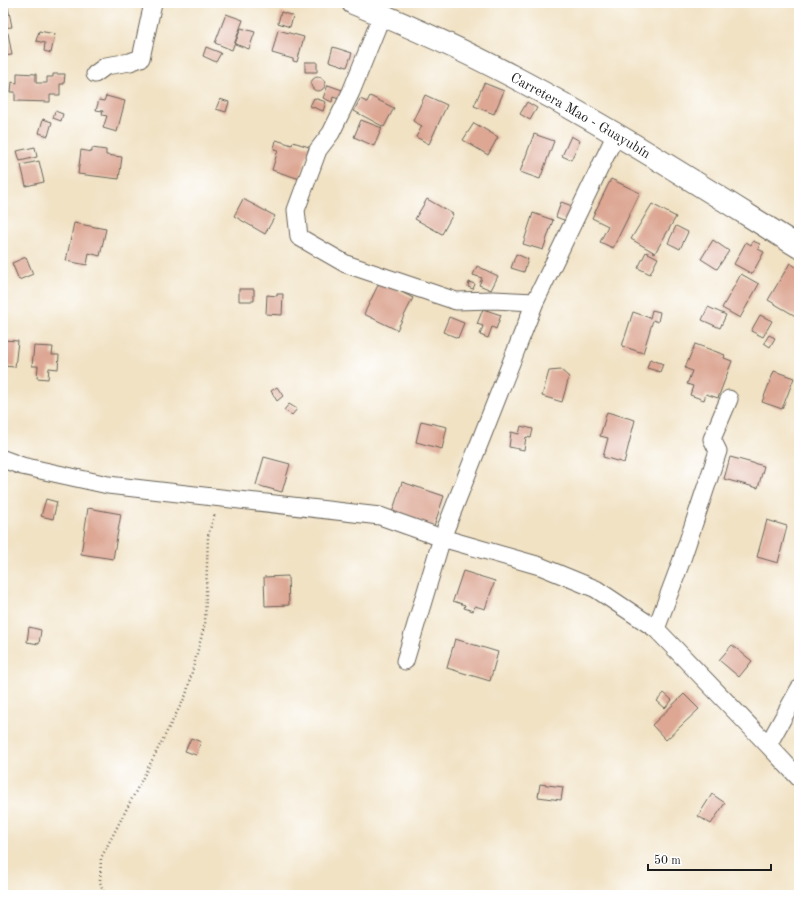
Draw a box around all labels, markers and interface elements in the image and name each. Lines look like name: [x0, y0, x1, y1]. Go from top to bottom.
street label: Carretera Mao - Guayubín: [508, 71, 653, 161]
scale bar: [648, 846, 771, 872]
text: 50 m: [654, 854, 681, 867]

